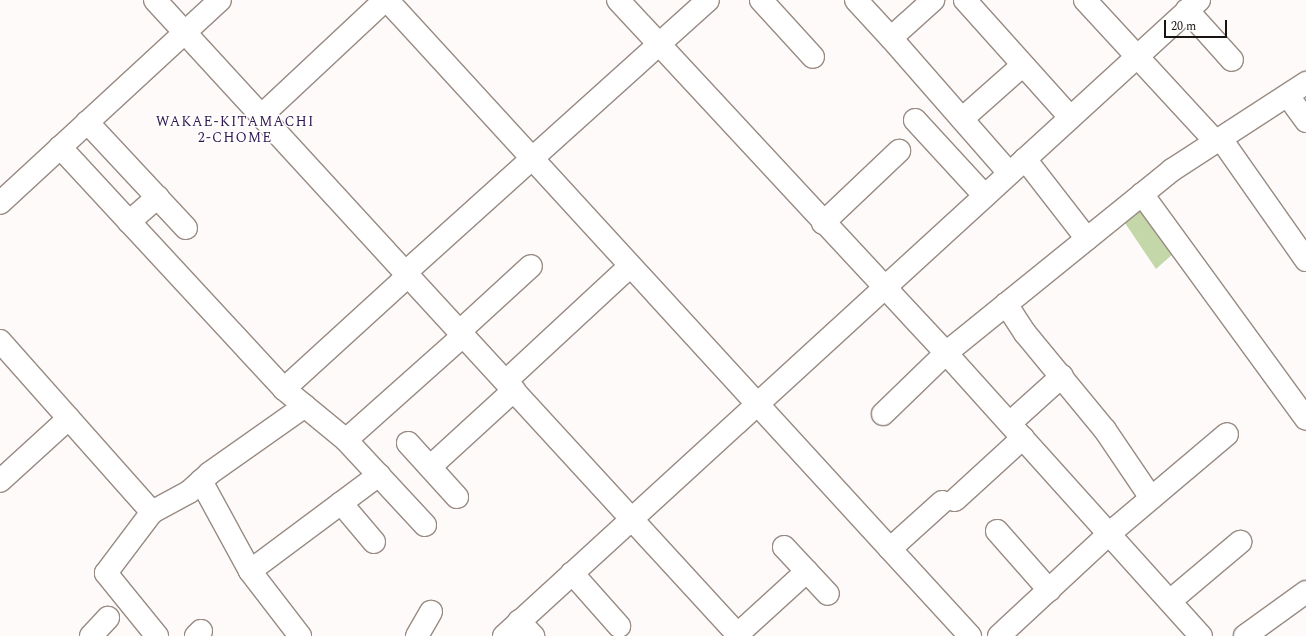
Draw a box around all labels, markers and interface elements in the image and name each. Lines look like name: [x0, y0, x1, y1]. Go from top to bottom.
scale bar: [1166, 12, 1229, 38]
text: 20 m: [1171, 17, 1196, 36]
district label: WAKAE-KITAMACHI 2-CHOME: [156, 114, 314, 146]

